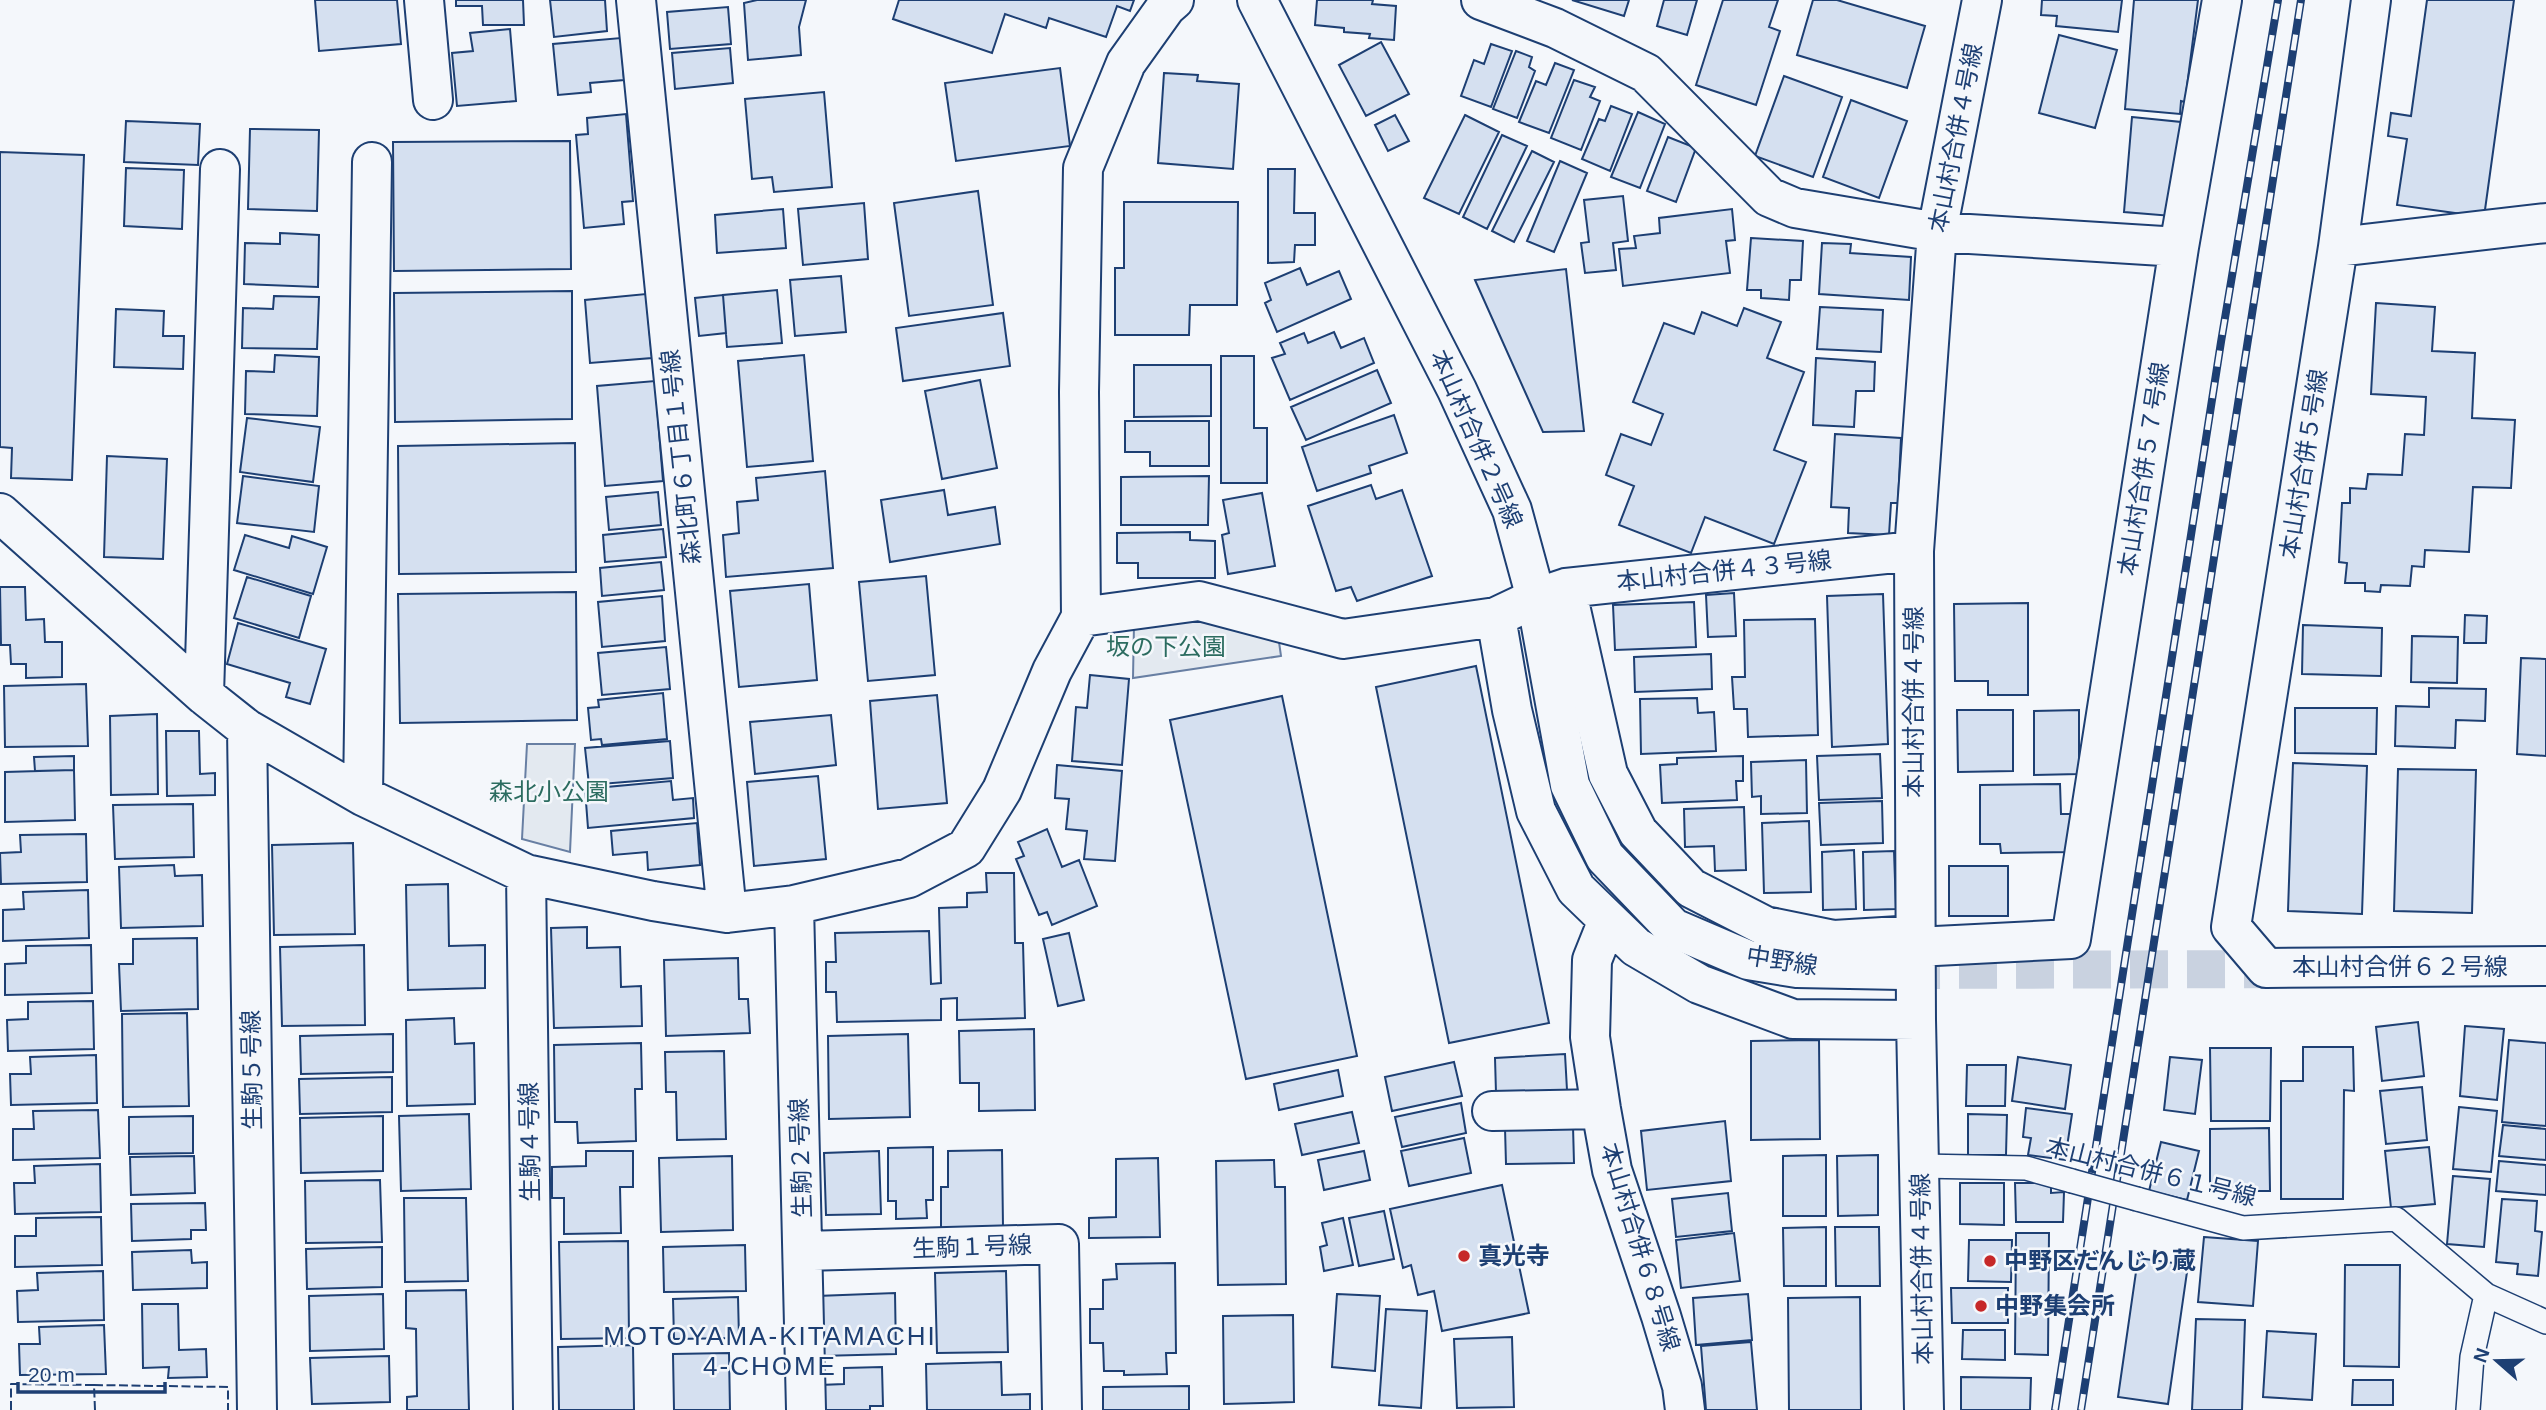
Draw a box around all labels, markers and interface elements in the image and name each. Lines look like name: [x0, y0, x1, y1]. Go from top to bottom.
street label: 本山村合併４号線: [1924, 41, 1987, 235]
street label: 本山村合併２号線: [1425, 346, 1528, 532]
street label: 森北町６丁目１号線: [656, 348, 705, 566]
street label: 本山村合併５７号線: [2113, 360, 2174, 578]
street label: 本山村合併５号線: [2275, 367, 2332, 561]
street label: 本山村合併４３号線: [1615, 546, 1833, 595]
street label: 本山村合併４号線: [1900, 606, 1927, 798]
park label: 坂の下公園: [1106, 633, 1226, 660]
park label: 森北小公園: [489, 778, 609, 805]
street label: 中野線: [1744, 942, 1820, 979]
street label: 本山村合併６２号線: [2292, 953, 2508, 980]
street label: 生駒５号線: [237, 1010, 266, 1130]
street label: 生駒４号線: [515, 1082, 544, 1202]
street label: 生駒２号線: [785, 1098, 816, 1218]
street label: 本山村合併６１号線: [2043, 1132, 2259, 1211]
street label: 本山村合併６８号線: [1596, 1140, 1685, 1354]
street label: 本山村合併４号線: [1906, 1173, 1937, 1365]
street label: 生駒１号線: [912, 1231, 1032, 1262]
place label: 真光寺: [1478, 1242, 1550, 1269]
place label: 中野区だんじり蔵: [2004, 1247, 2196, 1274]
marker: 真光寺: [1456, 1248, 1472, 1264]
marker: 中野区だんじり蔵: [1982, 1253, 1998, 1269]
place label: 中野集会所: [1995, 1292, 2115, 1319]
marker: 中野集会所: [1973, 1298, 1989, 1314]
district label: MOTOYAMA-KITAMACHI 4-CHOME: [603, 1321, 937, 1381]
north arrow: [2462, 1326, 2532, 1396]
text: N: [2469, 1345, 2494, 1365]
scale bar: [18, 1350, 164, 1394]
text: 20 m: [28, 1363, 75, 1386]

